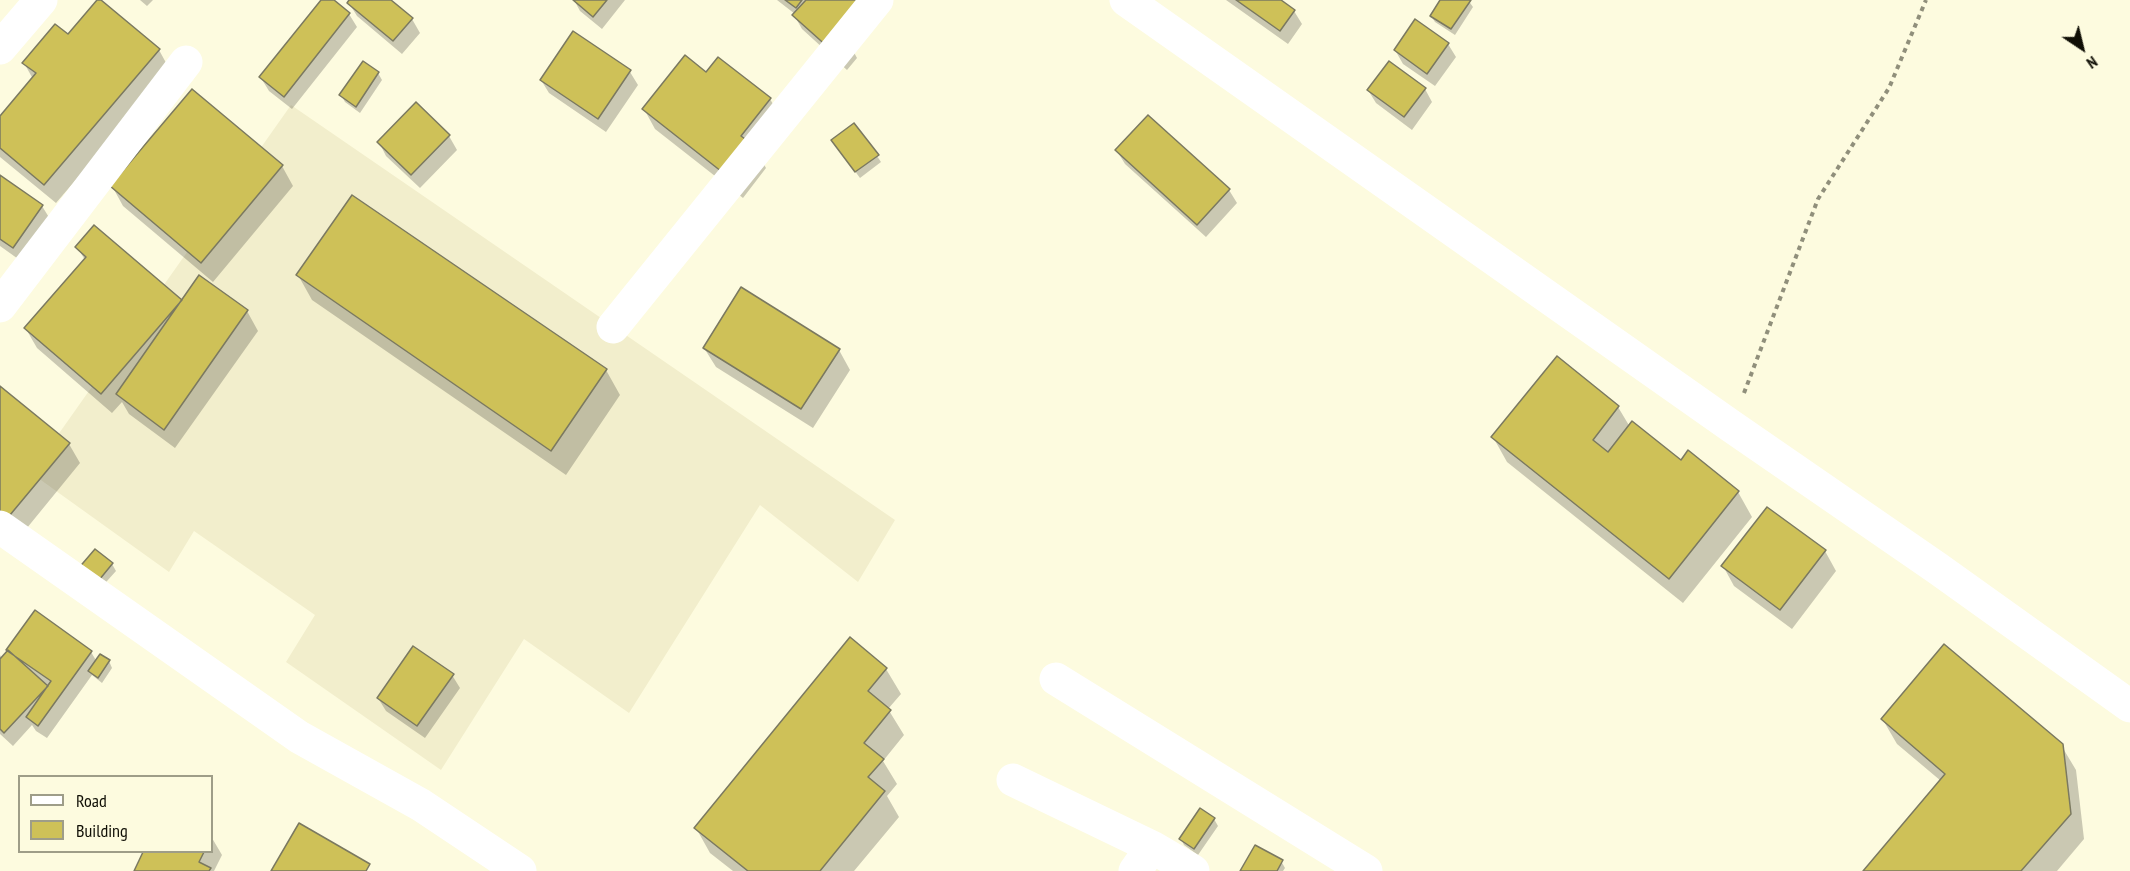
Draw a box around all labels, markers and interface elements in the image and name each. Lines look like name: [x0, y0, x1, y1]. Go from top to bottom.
north arrow: [2052, 18, 2112, 78]
text: N: [2083, 52, 2102, 73]
legend: [18, 775, 213, 853]
text: Road: [76, 789, 107, 812]
text: Building: [76, 819, 128, 842]

